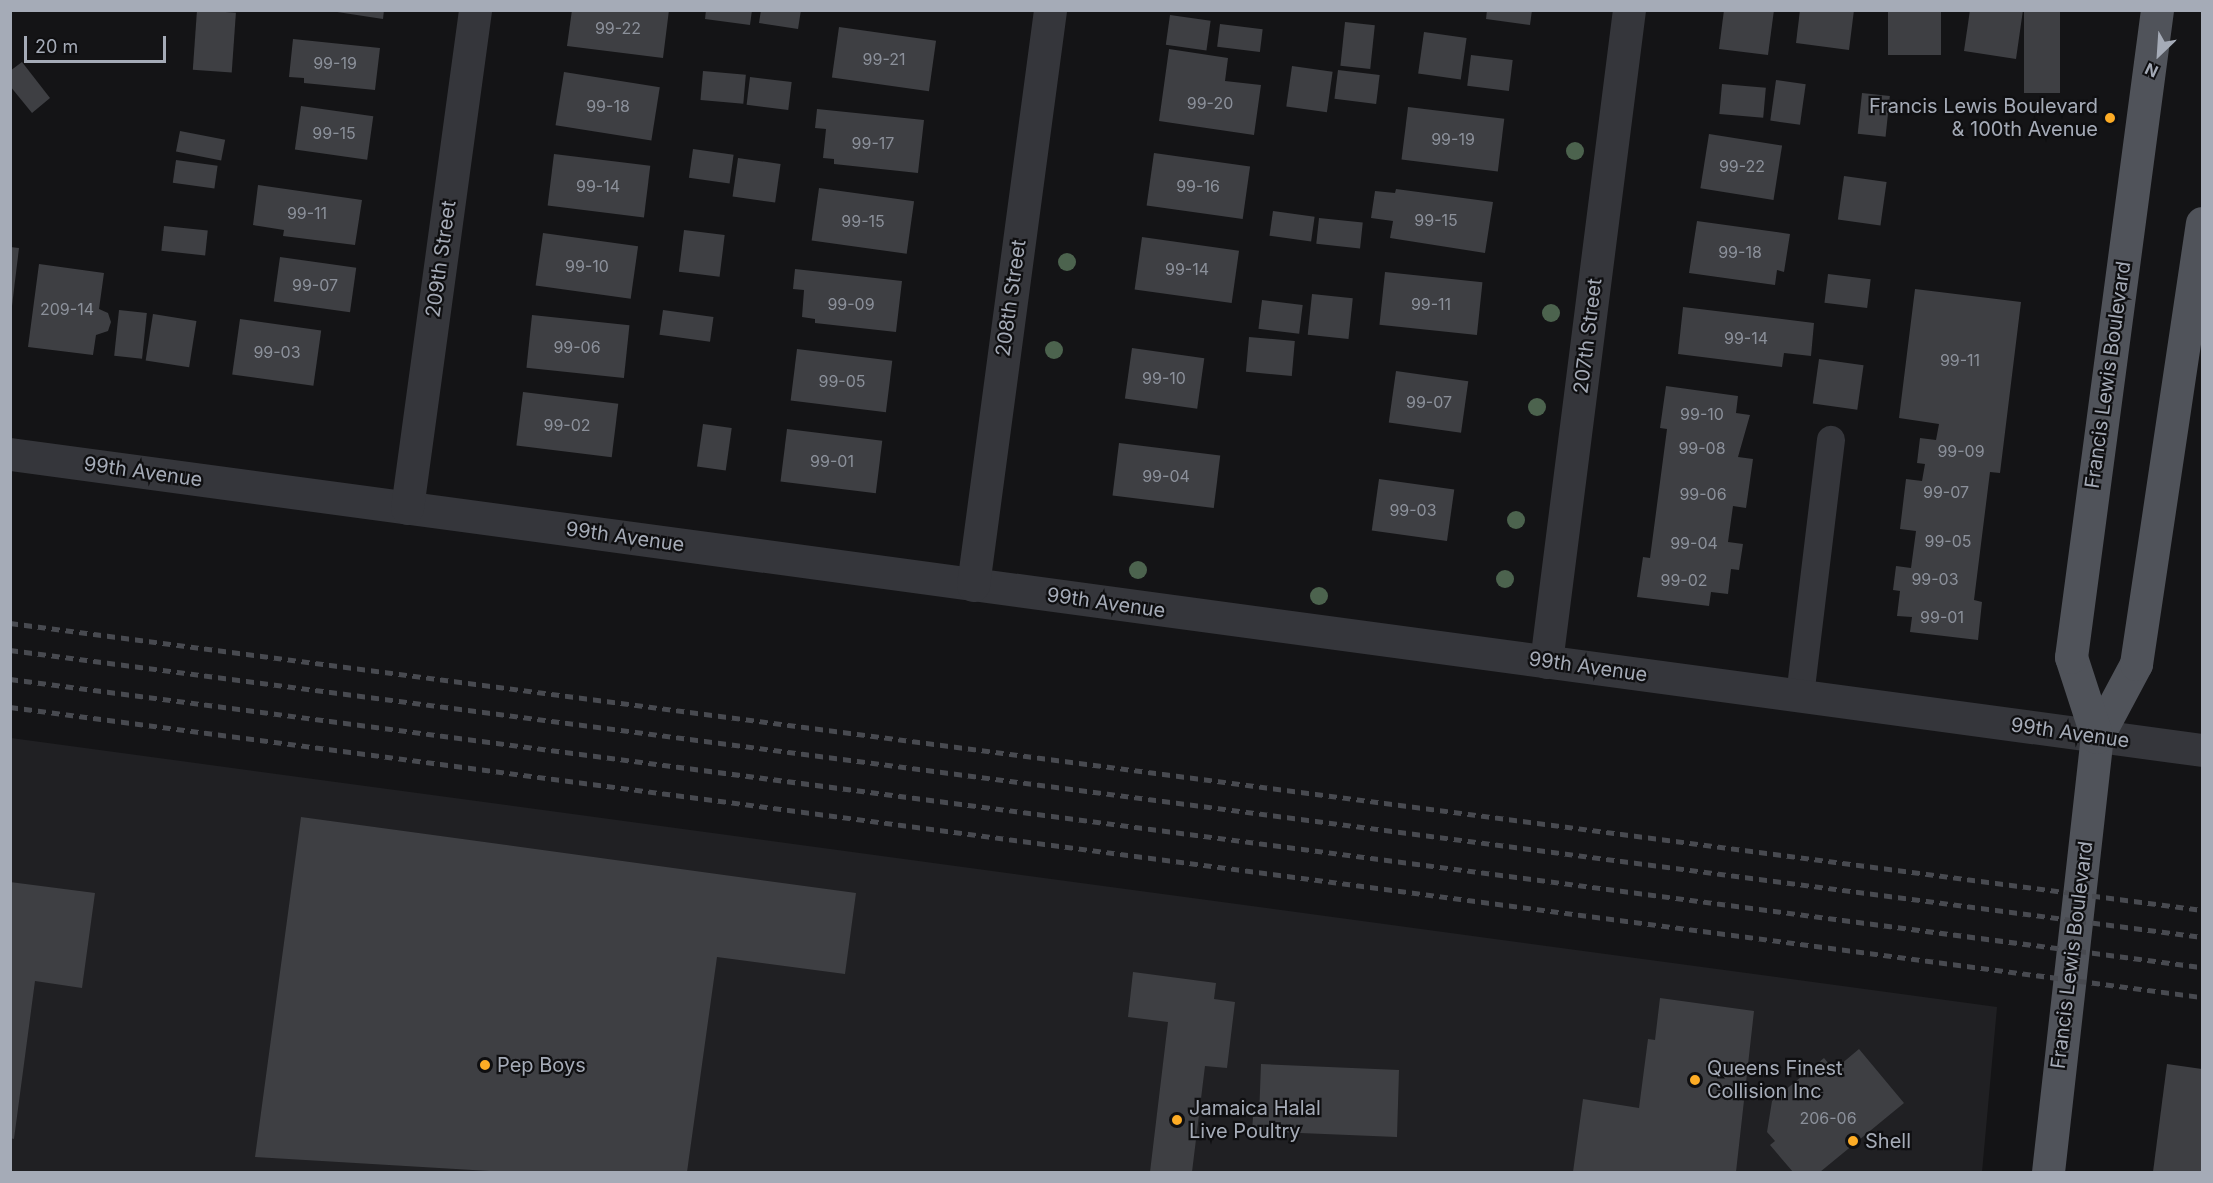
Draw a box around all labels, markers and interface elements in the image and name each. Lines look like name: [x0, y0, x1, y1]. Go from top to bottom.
house number: 99-22: [595, 18, 641, 38]
scale bar: [27, 24, 170, 62]
north arrow: [2129, 24, 2189, 84]
text: 20 m: [35, 36, 78, 57]
house number: 99-21: [863, 49, 905, 69]
house number: 99-19: [313, 53, 357, 73]
text: N: [2142, 59, 2161, 82]
house number: 99-20: [1187, 93, 1233, 113]
place label: Francis Lewis Boulevard & 100th Avenue: [1869, 94, 2098, 141]
house number: 99-18: [586, 96, 630, 116]
marker: Francis Lewis Boulevard & 100th Avenue: [2103, 111, 2117, 125]
house number: 99-15: [312, 123, 356, 143]
house number: 99-19: [1431, 129, 1475, 149]
house number: 99-17: [852, 133, 894, 153]
house number: 99-22: [1719, 156, 1765, 176]
house number: 99-14: [576, 176, 620, 196]
house number: 99-16: [1176, 176, 1220, 196]
street label: 209th Street: [421, 199, 461, 319]
house number: 99-11: [287, 203, 327, 223]
house number: 99-15: [1414, 210, 1458, 230]
house number: 99-15: [841, 211, 885, 231]
street label: 208th Street: [991, 238, 1031, 358]
house number: 99-18: [1718, 242, 1762, 262]
house number: 99-10: [565, 256, 609, 276]
house number: 99-14: [1165, 259, 1209, 279]
street label: Francis Lewis Boulevard: [2080, 260, 2136, 490]
house number: 99-07: [292, 275, 338, 295]
street label: 207th Street: [1569, 277, 1607, 395]
house number: 99-09: [827, 294, 875, 314]
house number: 99-11: [1411, 294, 1451, 314]
house number: 209-14: [40, 299, 94, 319]
house number: 99-14: [1724, 328, 1768, 348]
house number: 99-06: [553, 337, 601, 357]
house number: 99-03: [253, 342, 301, 362]
house number: 99-11: [1940, 350, 1980, 370]
house number: 99-10: [1142, 368, 1186, 388]
house number: 99-05: [818, 371, 866, 391]
house number: 99-07: [1406, 392, 1452, 412]
house number: 99-10: [1680, 404, 1724, 424]
house number: 99-02: [543, 415, 591, 435]
house number: 99-08: [1678, 438, 1726, 458]
house number: 99-09: [1937, 441, 1985, 461]
house number: 99-01: [810, 451, 854, 471]
street label: 99th Avenue: [82, 452, 204, 492]
house number: 99-04: [1142, 466, 1190, 486]
house number: 99-07: [1923, 482, 1969, 502]
house number: 99-06: [1679, 484, 1727, 504]
house number: 99-03: [1389, 500, 1437, 520]
street label: 99th Avenue: [564, 517, 686, 557]
house number: 99-05: [1924, 531, 1972, 551]
house number: 99-04: [1670, 533, 1718, 553]
house number: 99-03: [1911, 569, 1959, 589]
house number: 99-02: [1660, 570, 1708, 590]
street label: 99th Avenue: [1045, 583, 1167, 623]
house number: 99-01: [1920, 607, 1964, 627]
street label: 99th Avenue: [1527, 647, 1649, 687]
street label: 99th Avenue: [2009, 713, 2131, 753]
street label: Francis Lewis Boulevard: [2046, 840, 2098, 1070]
place label: Pep Boys: [497, 1053, 586, 1077]
place label: Queens Finest Collision Inc: [1707, 1056, 1843, 1103]
marker: Pep Boys: [478, 1058, 492, 1072]
marker: Queens Finest Collision Inc: [1688, 1073, 1702, 1087]
place label: Jamaica Halal Live Poultry: [1189, 1096, 1321, 1143]
house number: 206-06: [1799, 1108, 1857, 1128]
marker: Jamaica Halal Live Poultry: [1170, 1113, 1184, 1127]
place label: Shell: [1865, 1129, 1911, 1153]
marker: Shell: [1846, 1134, 1860, 1148]

